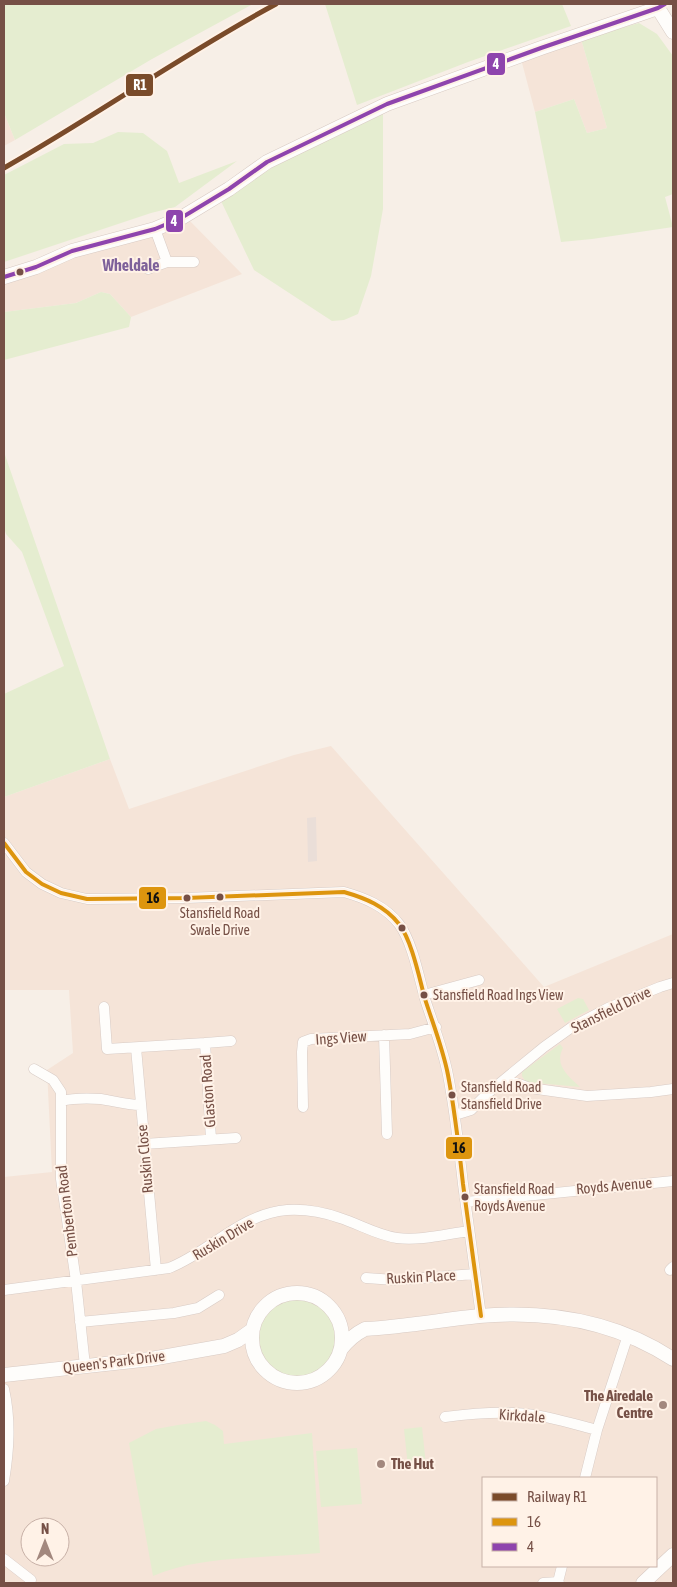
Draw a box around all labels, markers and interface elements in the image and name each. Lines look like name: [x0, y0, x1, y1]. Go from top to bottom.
line badge: 4: [486, 52, 506, 76]
text: 4: [492, 56, 500, 72]
line badge: R1: [125, 73, 154, 97]
text: R1: [133, 77, 147, 93]
line badge: 4: [165, 209, 184, 233]
text: 4: [170, 213, 178, 229]
district label: Wheldale: [101, 256, 160, 274]
unlabelled marker: [15, 267, 25, 277]
line badge: 16: [138, 886, 167, 910]
text: 16: [146, 890, 160, 906]
marker: Stansfield Road Swale Drive: [215, 892, 225, 902]
unlabelled marker: [182, 893, 192, 903]
place label: Stansfield Road Swale Drive: [180, 905, 260, 938]
unlabelled marker: [397, 923, 407, 933]
street label: Stansfield Drive: [568, 983, 654, 1036]
place label: Stansfield Road Ings View: [433, 987, 564, 1003]
marker: Stansfield Road Ings View: [419, 990, 429, 1000]
street label: Ings View: [315, 1027, 367, 1048]
street label: Glaston Road: [196, 1054, 219, 1128]
place label: Stansfield Road Stansfield Drive: [461, 1079, 542, 1112]
marker: Stansfield Road Stansfield Drive: [447, 1090, 457, 1100]
street label: Ruskin Close: [133, 1124, 156, 1194]
line badge: 16: [445, 1136, 473, 1160]
text: 16: [452, 1140, 466, 1156]
street label: Pemberton Road: [52, 1164, 81, 1258]
street label: Royds Avenue: [575, 1174, 653, 1197]
place label: Stansfield Road Royds Avenue: [474, 1181, 554, 1214]
marker: Stansfield Road Royds Avenue: [460, 1192, 470, 1202]
street label: Ruskin Drive: [189, 1214, 256, 1263]
street label: Ruskin Place: [386, 1266, 456, 1287]
street label: Queen's Park Drive: [62, 1347, 166, 1376]
place label: The Airedale Centre: [584, 1387, 653, 1421]
marker: The Airedale Centre: [657, 1399, 669, 1411]
street label: Kirkdale: [498, 1405, 546, 1426]
place label: The Hut: [391, 1455, 434, 1472]
marker: The Hut: [375, 1458, 387, 1470]
legend: [482, 1477, 657, 1567]
text: Railway R1: [527, 1488, 587, 1505]
text: 16: [527, 1513, 541, 1530]
north arrow: [20, 1517, 70, 1567]
text: N: [41, 1521, 49, 1537]
text: 4: [527, 1538, 534, 1555]

